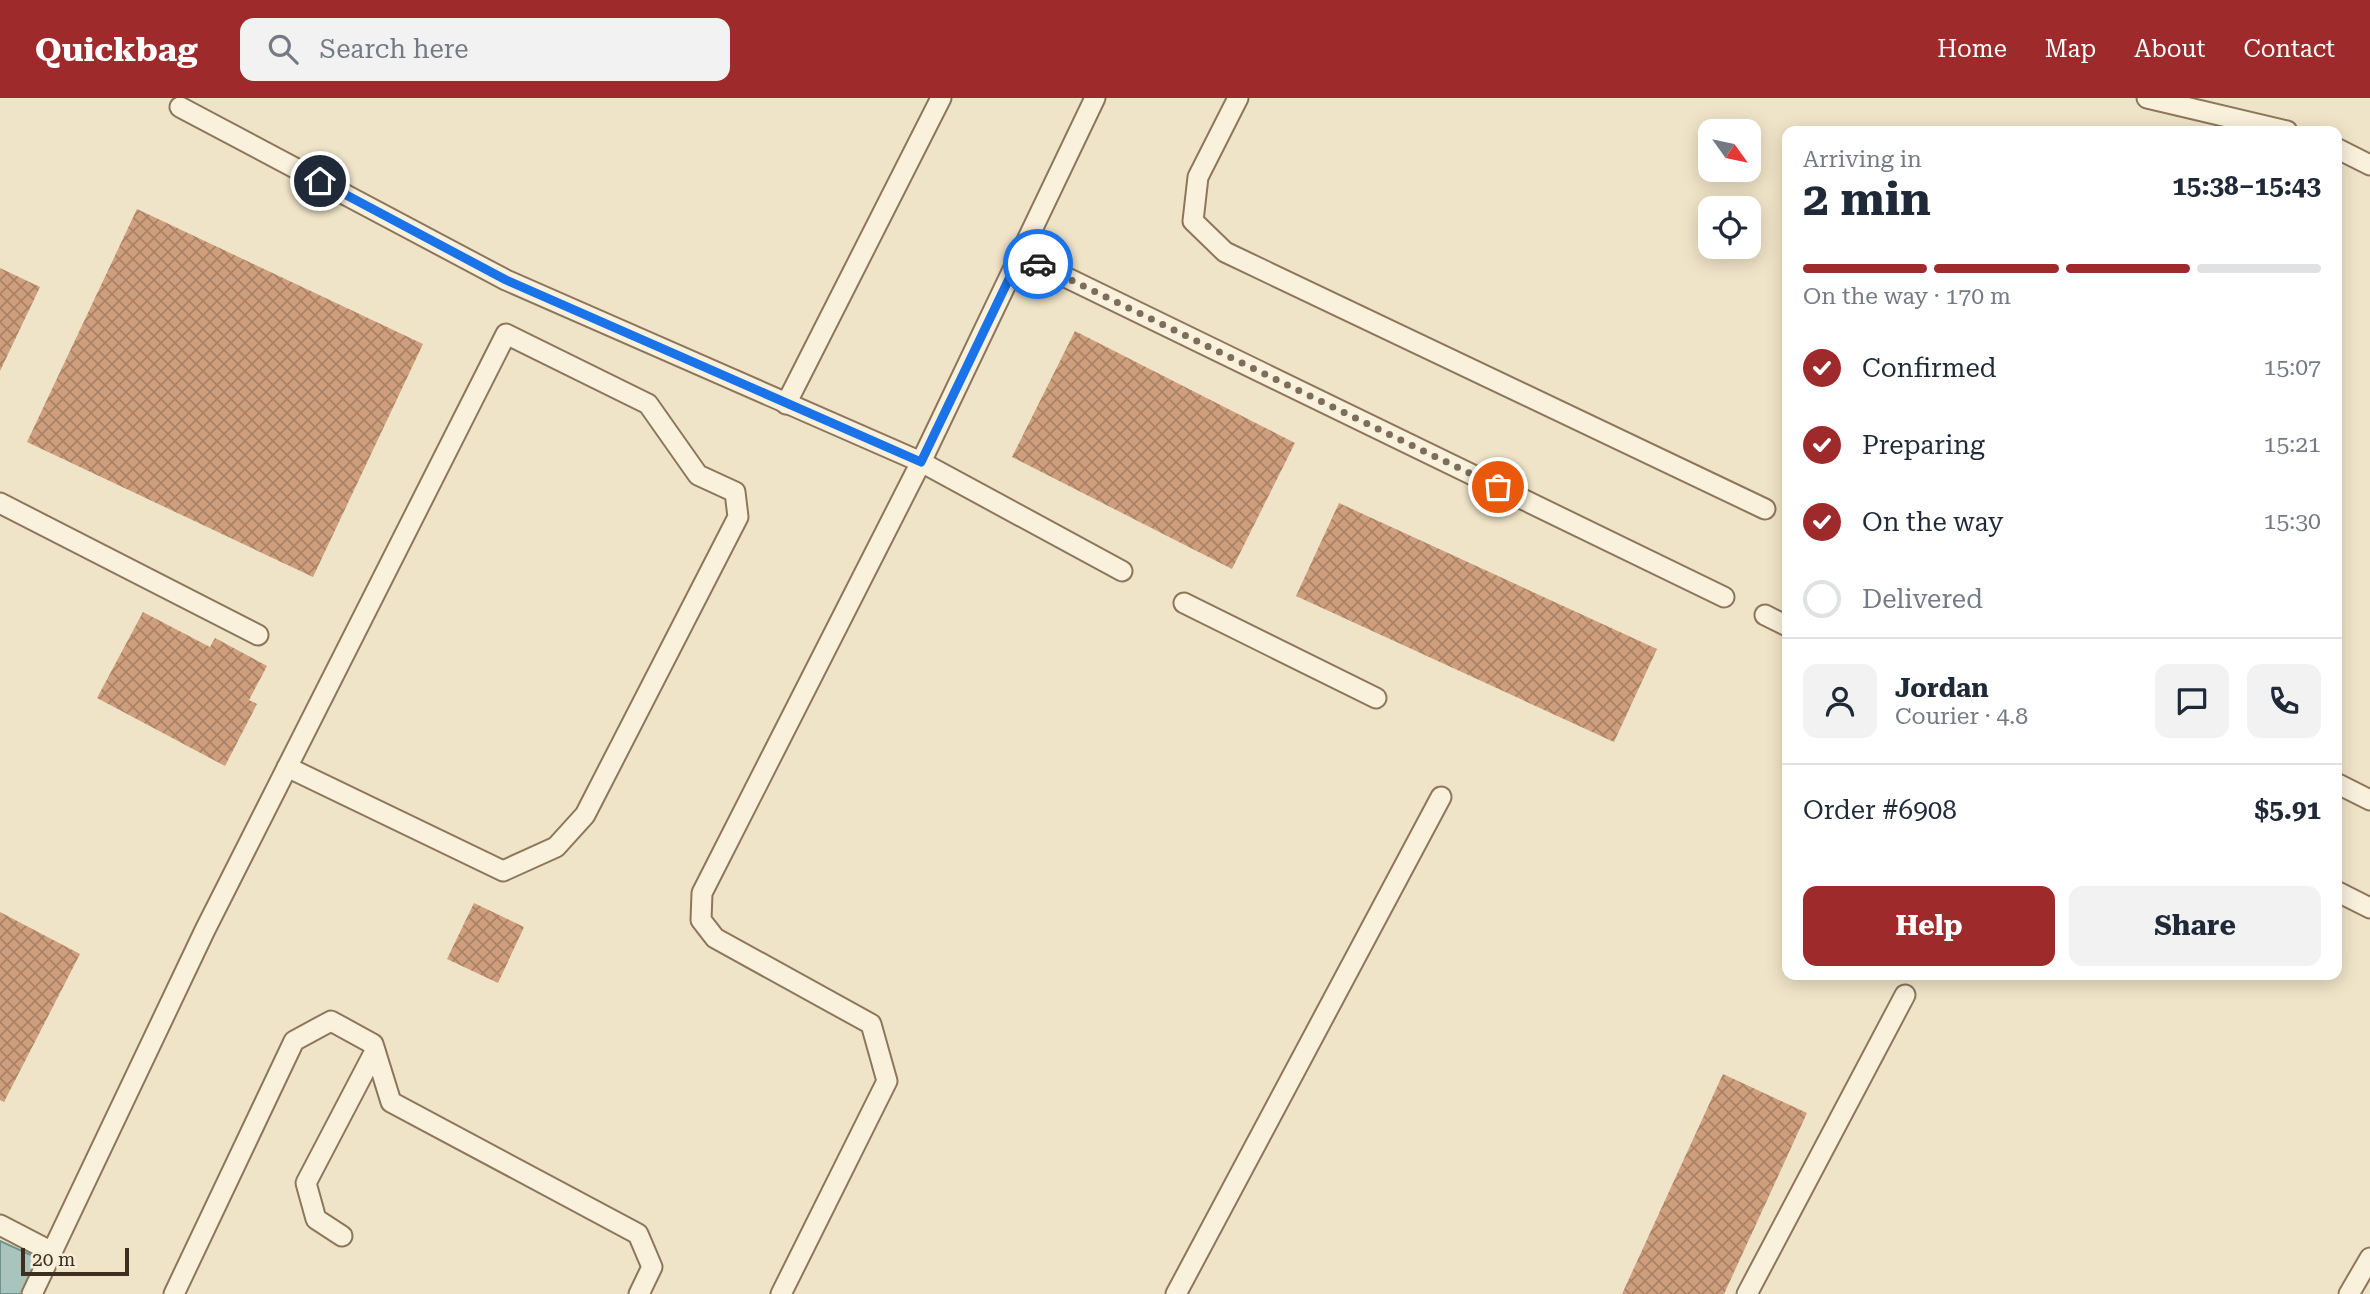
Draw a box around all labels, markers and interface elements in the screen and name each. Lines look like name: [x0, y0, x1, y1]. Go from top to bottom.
search box: [240, 18, 730, 81]
text: Quickbag: [35, 30, 198, 69]
icon: search: [264, 30, 302, 68]
text: Search here: [320, 34, 469, 64]
text: Home: [1937, 35, 2007, 63]
text: Map: [2045, 35, 2096, 63]
text: About: [2134, 35, 2205, 63]
text: Contact: [2243, 35, 2335, 63]
north arrow: [1698, 119, 1760, 182]
map controls: [1698, 119, 1761, 259]
text: Arriving in: [1803, 146, 1922, 173]
pin: [290, 151, 350, 211]
icon: home: [301, 162, 339, 200]
text: 15:38–15:43: [2172, 171, 2321, 201]
text: 2 min: [1803, 172, 1931, 226]
button: locate: [1698, 196, 1761, 259]
courier: [1003, 229, 1073, 299]
icon: car: [1019, 245, 1057, 283]
text: On the way · 170 m: [1803, 283, 2011, 310]
icon: check: [1803, 349, 1841, 387]
text: Confirmed: [1862, 353, 1997, 383]
text: 15:07: [2264, 354, 2321, 381]
icon: check: [1803, 426, 1841, 464]
text: Preparing: [1862, 430, 1985, 460]
text: 15:21: [2264, 431, 2321, 458]
pin: [1468, 457, 1528, 517]
icon: bag: [1479, 468, 1517, 506]
icon: check: [1803, 503, 1841, 541]
text: On the way: [1862, 507, 2003, 537]
text: 15:30: [2264, 508, 2321, 535]
text: Delivered: [1862, 584, 1983, 614]
button: person: [1803, 664, 1877, 738]
button: chat: [2155, 664, 2229, 738]
button: phone: [2247, 664, 2321, 738]
text: Jordan: [1895, 673, 1989, 703]
text: Courier · 4.8: [1895, 703, 2028, 730]
text: Order #6908: [1803, 795, 1957, 825]
text: $5.91: [2255, 795, 2321, 825]
button: Help: [1803, 886, 2055, 966]
button: Share: [2069, 886, 2321, 966]
scale bar: [21, 1245, 130, 1277]
text: 20 m: [32, 1248, 75, 1271]

